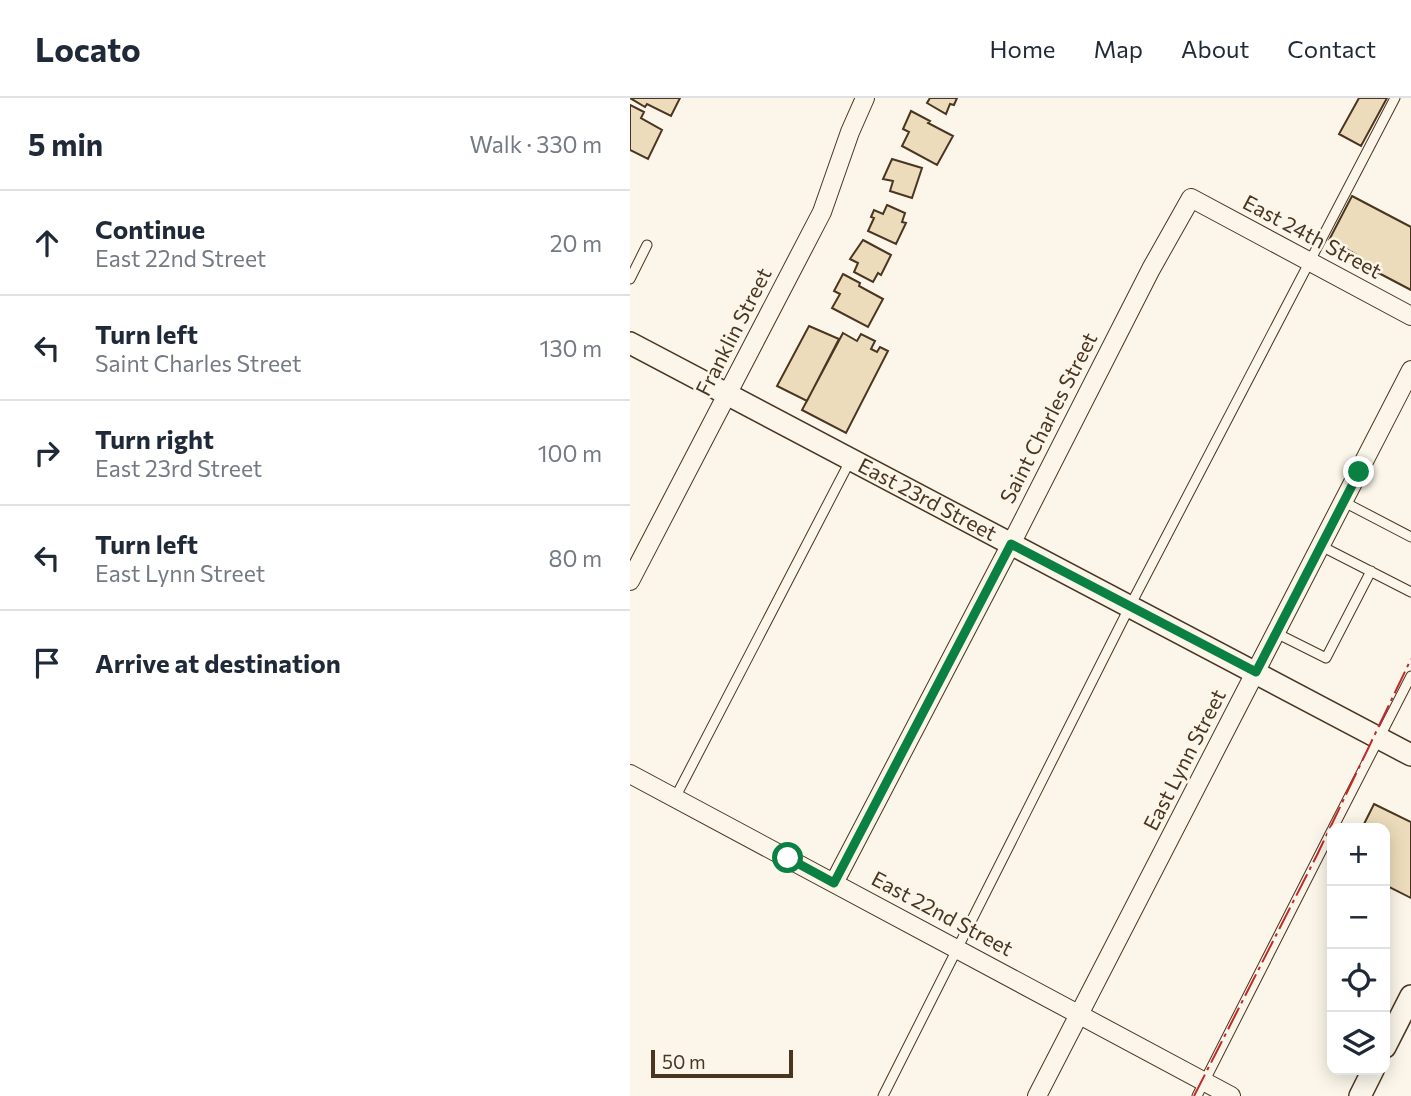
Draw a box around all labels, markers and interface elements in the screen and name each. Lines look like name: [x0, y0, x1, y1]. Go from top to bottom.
text: Locato: [35, 28, 141, 69]
text: Home: [990, 34, 1056, 63]
text: Map: [1094, 34, 1143, 63]
text: About: [1181, 34, 1249, 63]
text: Contact: [1287, 34, 1376, 63]
text: 5 min: [28, 125, 103, 162]
text: Walk · 330 m: [470, 130, 602, 158]
street label: East 24th Street: [1239, 189, 1386, 283]
text: Continue: [95, 213, 205, 244]
icon: ahead: [28, 224, 66, 262]
text: 20 m: [550, 229, 602, 257]
text: East 22nd Street: [95, 244, 266, 272]
street label: Franklin Street: [690, 263, 776, 400]
text: Turn left: [95, 318, 198, 349]
street label: Saint Charles Street: [994, 328, 1102, 507]
icon: left: [28, 329, 66, 367]
text: 130 m: [540, 334, 602, 362]
text: Saint Charles Street: [95, 349, 301, 377]
text: Turn right: [95, 423, 214, 454]
icon: right: [28, 434, 66, 472]
text: 100 m: [538, 439, 602, 467]
street label: East 23rd Street: [854, 452, 1001, 545]
text: East 23rd Street: [95, 454, 262, 482]
route end: [1343, 456, 1374, 487]
text: Turn left: [95, 528, 198, 559]
icon: left: [28, 539, 66, 577]
text: 80 m: [549, 544, 602, 572]
text: East Lynn Street: [95, 559, 265, 587]
icon: arrive: [28, 644, 66, 682]
text: Arrive at destination: [95, 647, 341, 678]
street label: East Lynn Street: [1137, 684, 1230, 834]
map controls: [1327, 823, 1390, 1075]
button: +: [1327, 823, 1390, 886]
route start: [772, 842, 803, 873]
street label: East 22nd Street: [868, 865, 1018, 960]
button: −: [1327, 886, 1390, 949]
button: locate: [1327, 949, 1390, 1012]
button: layers: [1327, 1012, 1390, 1075]
scale bar: [651, 1047, 793, 1079]
text: 50 m: [662, 1050, 706, 1073]

